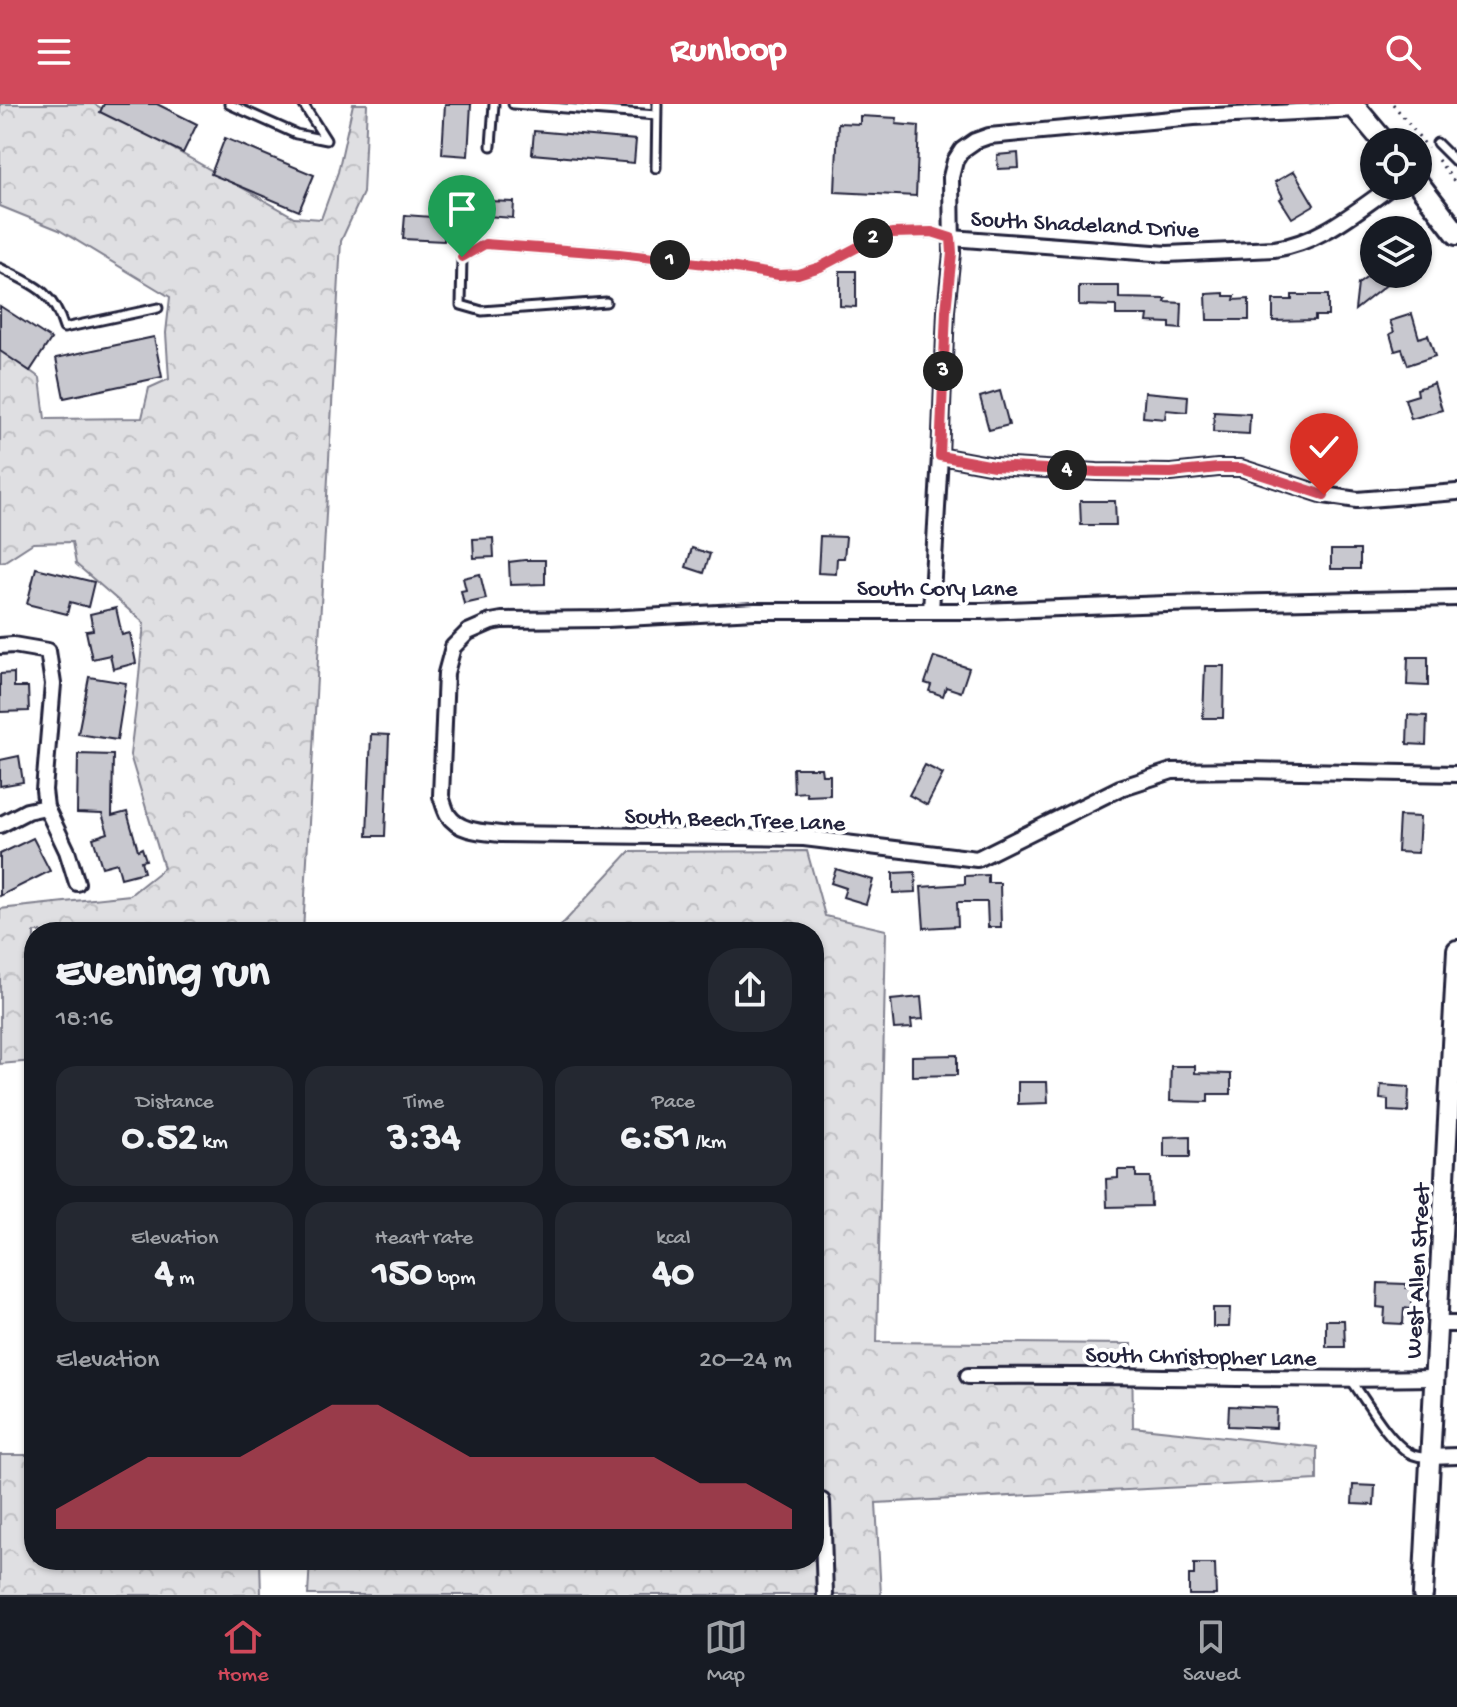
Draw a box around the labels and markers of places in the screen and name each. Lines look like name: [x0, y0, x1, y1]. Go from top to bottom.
pin: [428, 175, 496, 257]
pin: 2: [853, 218, 893, 258]
pin: 1: [650, 240, 690, 280]
pin: 3: [923, 351, 963, 391]
pin: [1290, 413, 1358, 495]
pin: 4: [1047, 450, 1087, 490]

